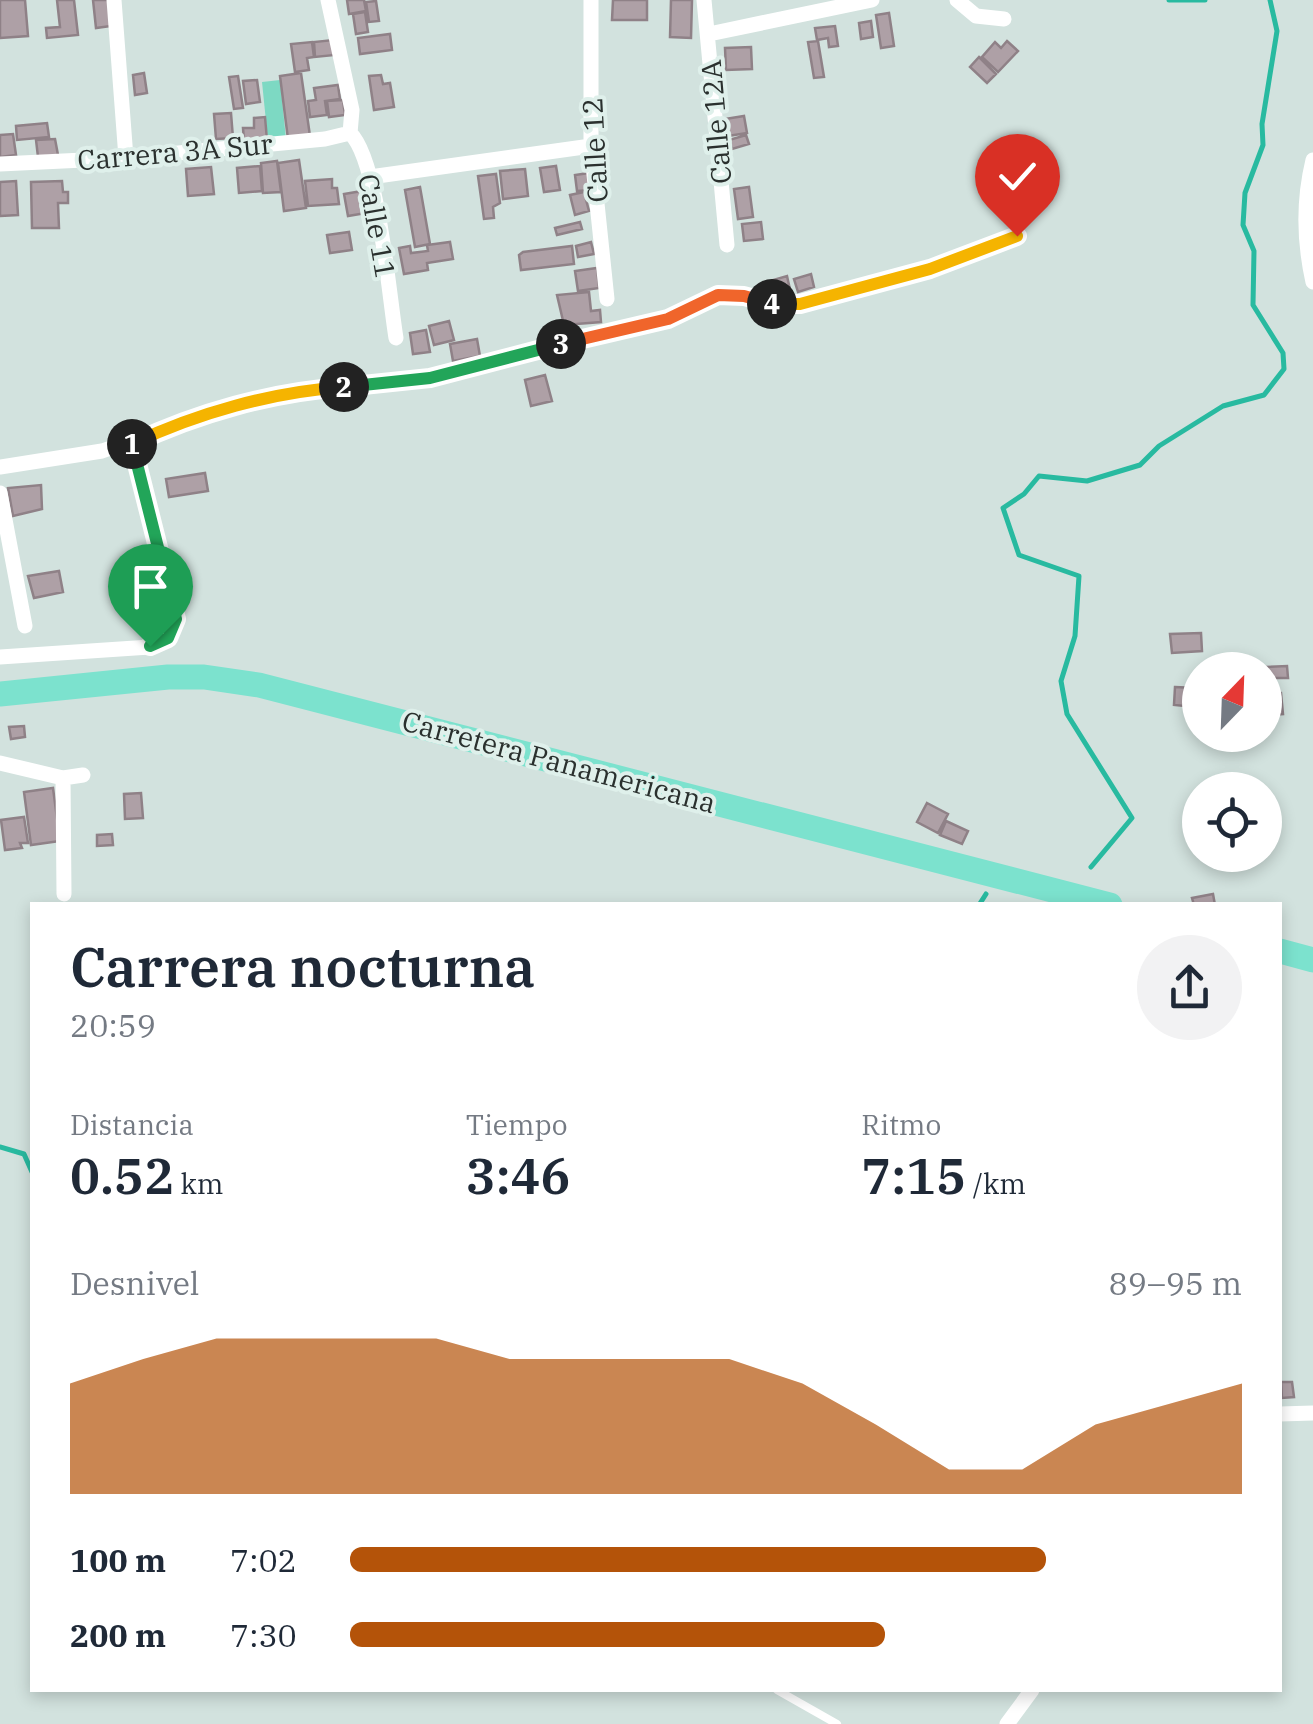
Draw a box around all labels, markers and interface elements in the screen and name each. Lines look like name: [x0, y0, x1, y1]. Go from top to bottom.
street label: Calle 12A: [692, 59, 739, 186]
street label: Calle 12: [573, 97, 616, 203]
street label: Carrera 3A Sur: [76, 124, 275, 178]
pin: [975, 134, 1060, 237]
icon: check: [990, 149, 1045, 204]
street label: Calle 11: [350, 171, 405, 281]
pin: 4: [747, 279, 797, 329]
text: 4: [764, 285, 780, 322]
pin: 3: [536, 319, 586, 369]
text: 3: [553, 325, 569, 362]
pin: 2: [319, 362, 369, 412]
text: 2: [336, 368, 352, 405]
pin: 1: [107, 419, 157, 469]
text: 1: [124, 425, 140, 462]
pin: [108, 544, 193, 647]
icon: arrive: [123, 559, 178, 614]
north arrow: [1182, 652, 1282, 752]
map controls: [1182, 652, 1282, 872]
street label: Carretera Panamericana: [398, 702, 720, 821]
button: locate: [1182, 772, 1282, 872]
text: Carrera nocturna: [70, 931, 535, 1002]
button: share: [1137, 935, 1242, 1040]
text: 20:59: [70, 1004, 156, 1046]
text: Distancia: [70, 1106, 194, 1143]
text: Tiempo: [466, 1106, 568, 1143]
text: Ritmo: [861, 1106, 941, 1143]
text: 0.52: [70, 1143, 174, 1208]
text: 3:46: [466, 1143, 571, 1208]
text: 7:15: [861, 1143, 966, 1208]
text: km: [174, 1165, 223, 1202]
text: /km: [966, 1165, 1026, 1202]
text: Desnivel: [70, 1262, 199, 1304]
text: 89–95 m: [1108, 1262, 1242, 1304]
text: 100 m: [70, 1539, 166, 1581]
text: 7:02: [230, 1539, 297, 1581]
text: 200 m: [70, 1614, 166, 1656]
text: 7:30: [230, 1614, 297, 1656]

